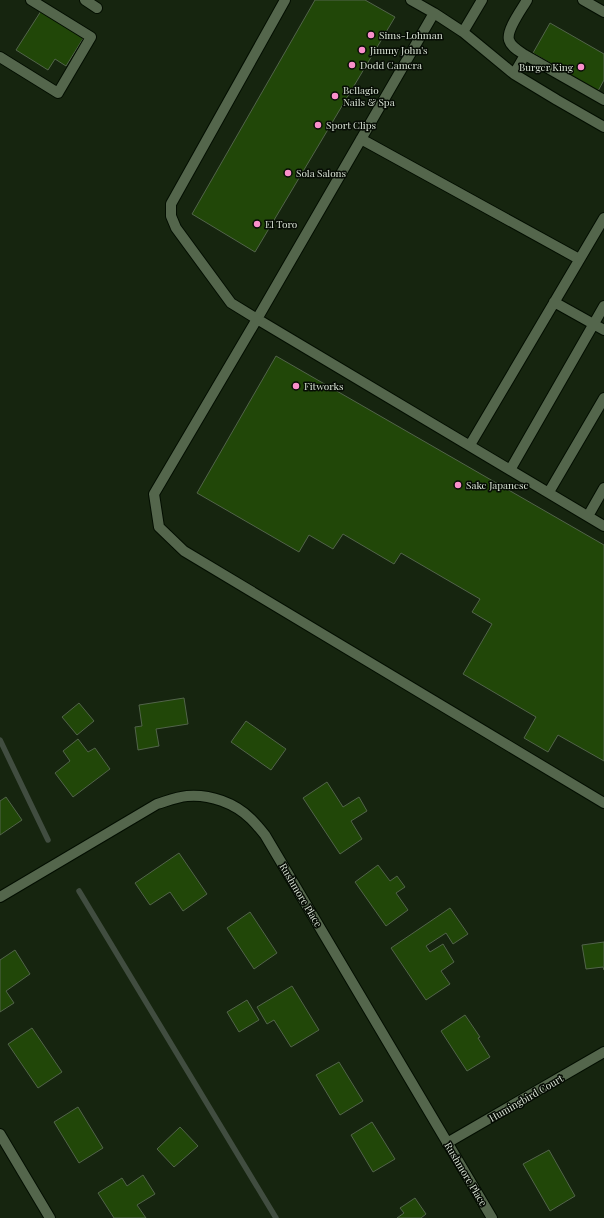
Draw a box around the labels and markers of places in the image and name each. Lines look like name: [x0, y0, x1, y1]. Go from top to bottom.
place label: Sims-Lohman: [379, 28, 443, 42]
marker: Sims-Lohman: [366, 30, 376, 40]
place label: Jimmy John's: [369, 43, 428, 57]
marker: Jimmy John's: [357, 45, 367, 55]
place label: Dodd Camera: [360, 58, 422, 72]
marker: Dodd Camera: [347, 60, 357, 70]
place label: Burger King: [519, 60, 574, 74]
marker: Burger King: [576, 62, 586, 72]
place label: Bellagio Nails & Spa: [343, 83, 395, 109]
marker: Bellagio Nails & Spa: [330, 91, 340, 101]
place label: Sport Clips: [326, 118, 376, 132]
marker: Sport Clips: [313, 120, 323, 130]
place label: Sola Salons: [296, 166, 346, 180]
marker: Sola Salons: [283, 168, 293, 178]
place label: El Toro: [265, 217, 298, 231]
marker: El Toro: [252, 219, 262, 229]
place label: Fitworks: [304, 379, 343, 393]
marker: Fitworks: [291, 381, 301, 391]
place label: Sake Japanese: [466, 478, 529, 492]
marker: Sake Japanese: [453, 480, 463, 490]

